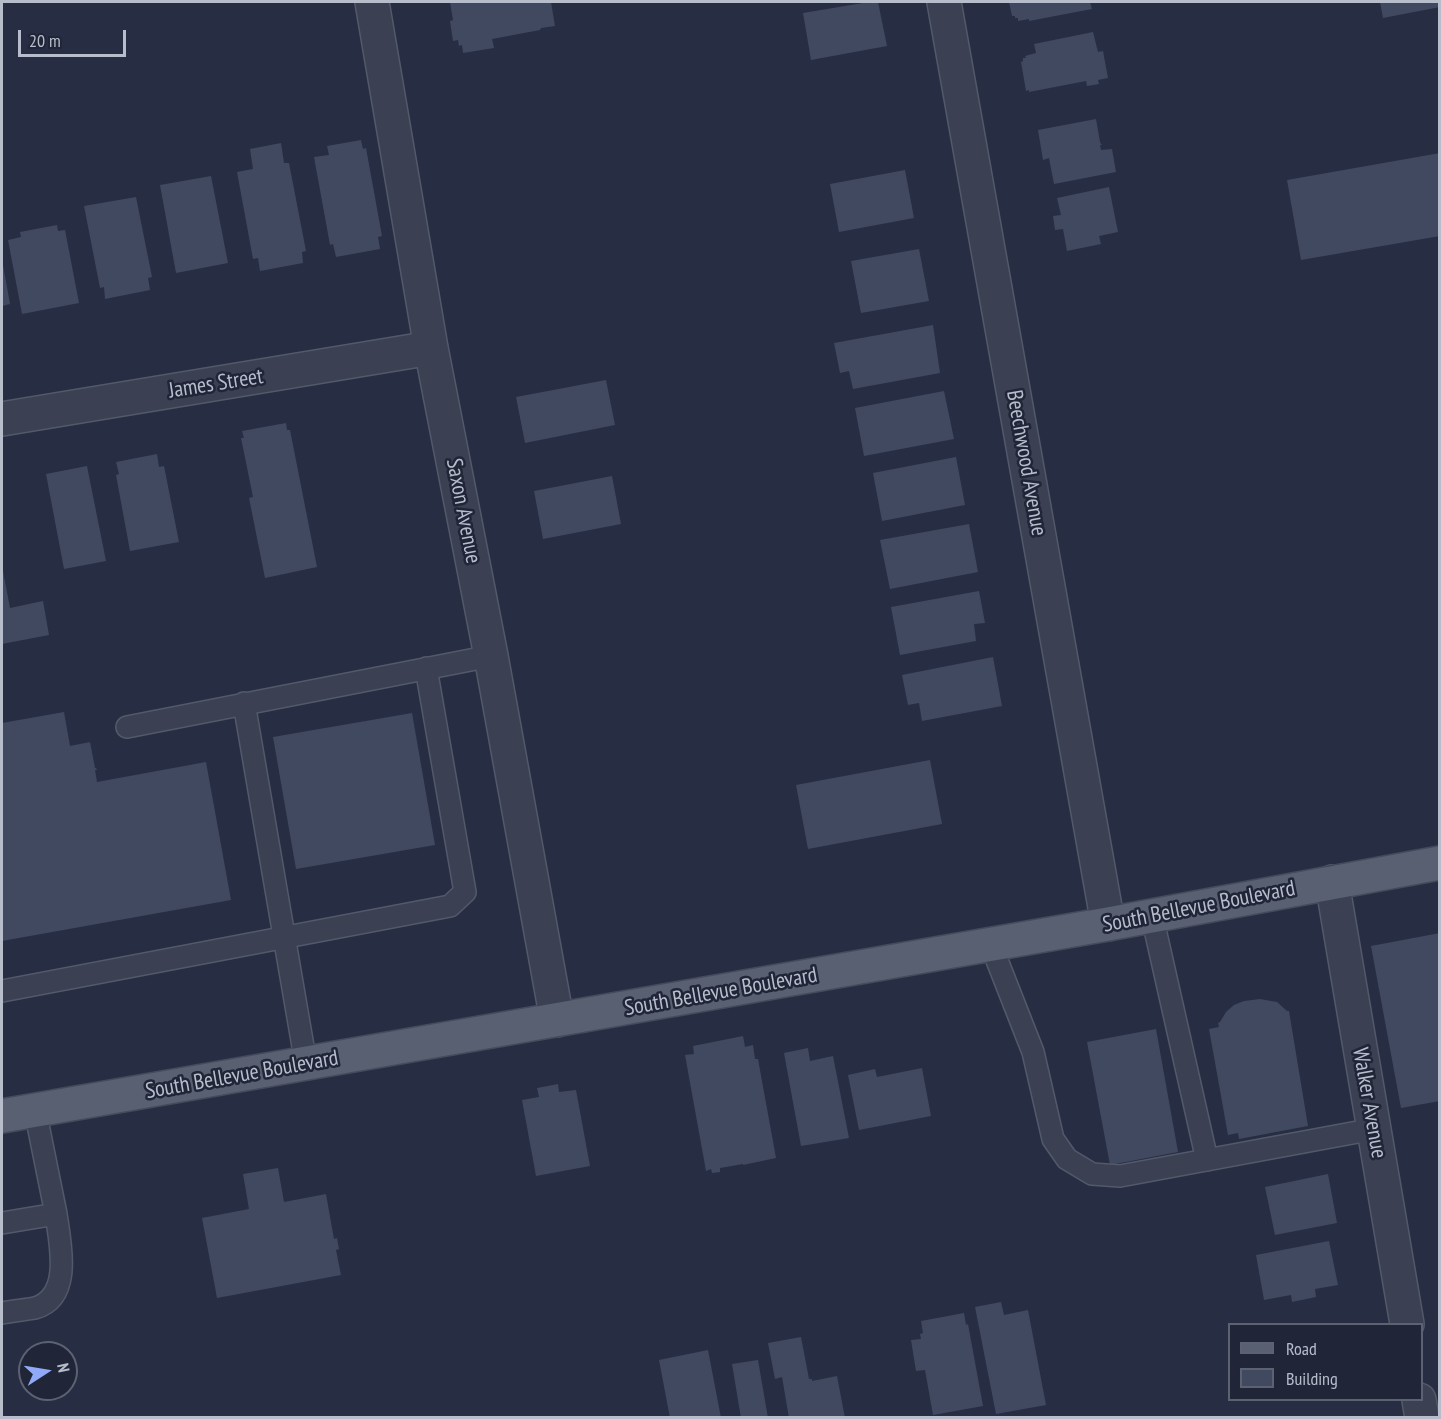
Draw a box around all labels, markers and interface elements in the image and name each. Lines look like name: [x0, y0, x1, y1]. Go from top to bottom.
scale bar: [21, 18, 129, 56]
text: 20 m: [29, 29, 61, 52]
street label: James Street: [167, 364, 265, 404]
street label: Beechwood Avenue: [1000, 388, 1052, 538]
street label: Saxon Avenue: [440, 456, 486, 566]
street label: South Bellevue Boulevard: [1101, 875, 1297, 939]
street label: South Bellevue Boulevard: [623, 962, 819, 1022]
street label: South Bellevue Boulevard: [144, 1045, 340, 1105]
street label: Walker Avenue: [1346, 1046, 1392, 1160]
legend: [1228, 1323, 1423, 1401]
text: Road: [1286, 1337, 1317, 1360]
north arrow: [18, 1341, 78, 1401]
text: N: [53, 1361, 74, 1374]
text: Building: [1286, 1367, 1338, 1390]

